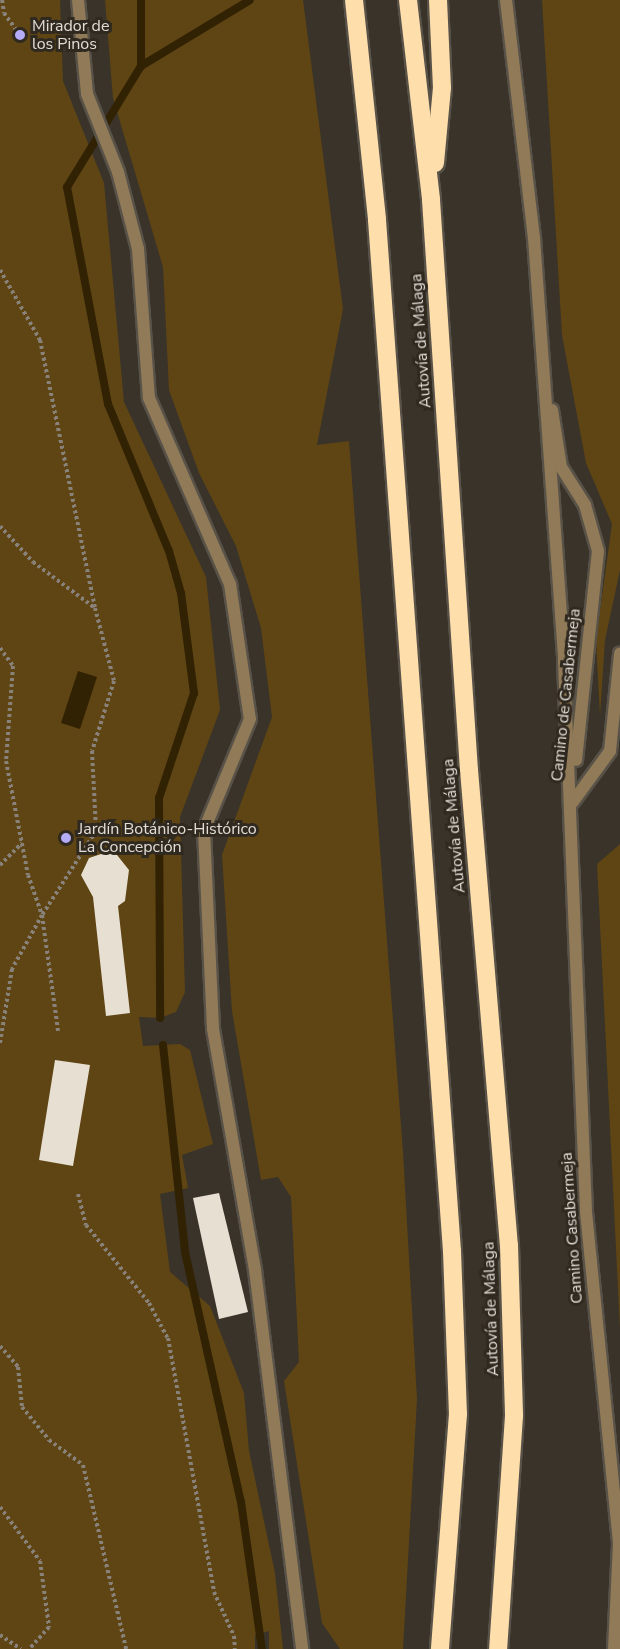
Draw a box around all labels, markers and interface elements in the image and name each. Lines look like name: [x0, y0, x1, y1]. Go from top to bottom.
place label: Mirador de los Pinos: [32, 16, 109, 54]
marker: Mirador de los Pinos: [13, 28, 27, 42]
street label: Autovía de Málaga: [407, 273, 435, 409]
street label: Camino de Casabermeja: [547, 608, 585, 782]
street label: Autovía de Málaga: [439, 758, 469, 894]
place label: Jardín Botánico-Histórico La Concepción: [78, 819, 257, 857]
marker: Jardín Botánico-Histórico La Concepción: [59, 831, 73, 845]
street label: Camino Casabermeja: [557, 1152, 587, 1304]
street label: Autovía de Málaga: [479, 1241, 503, 1377]

